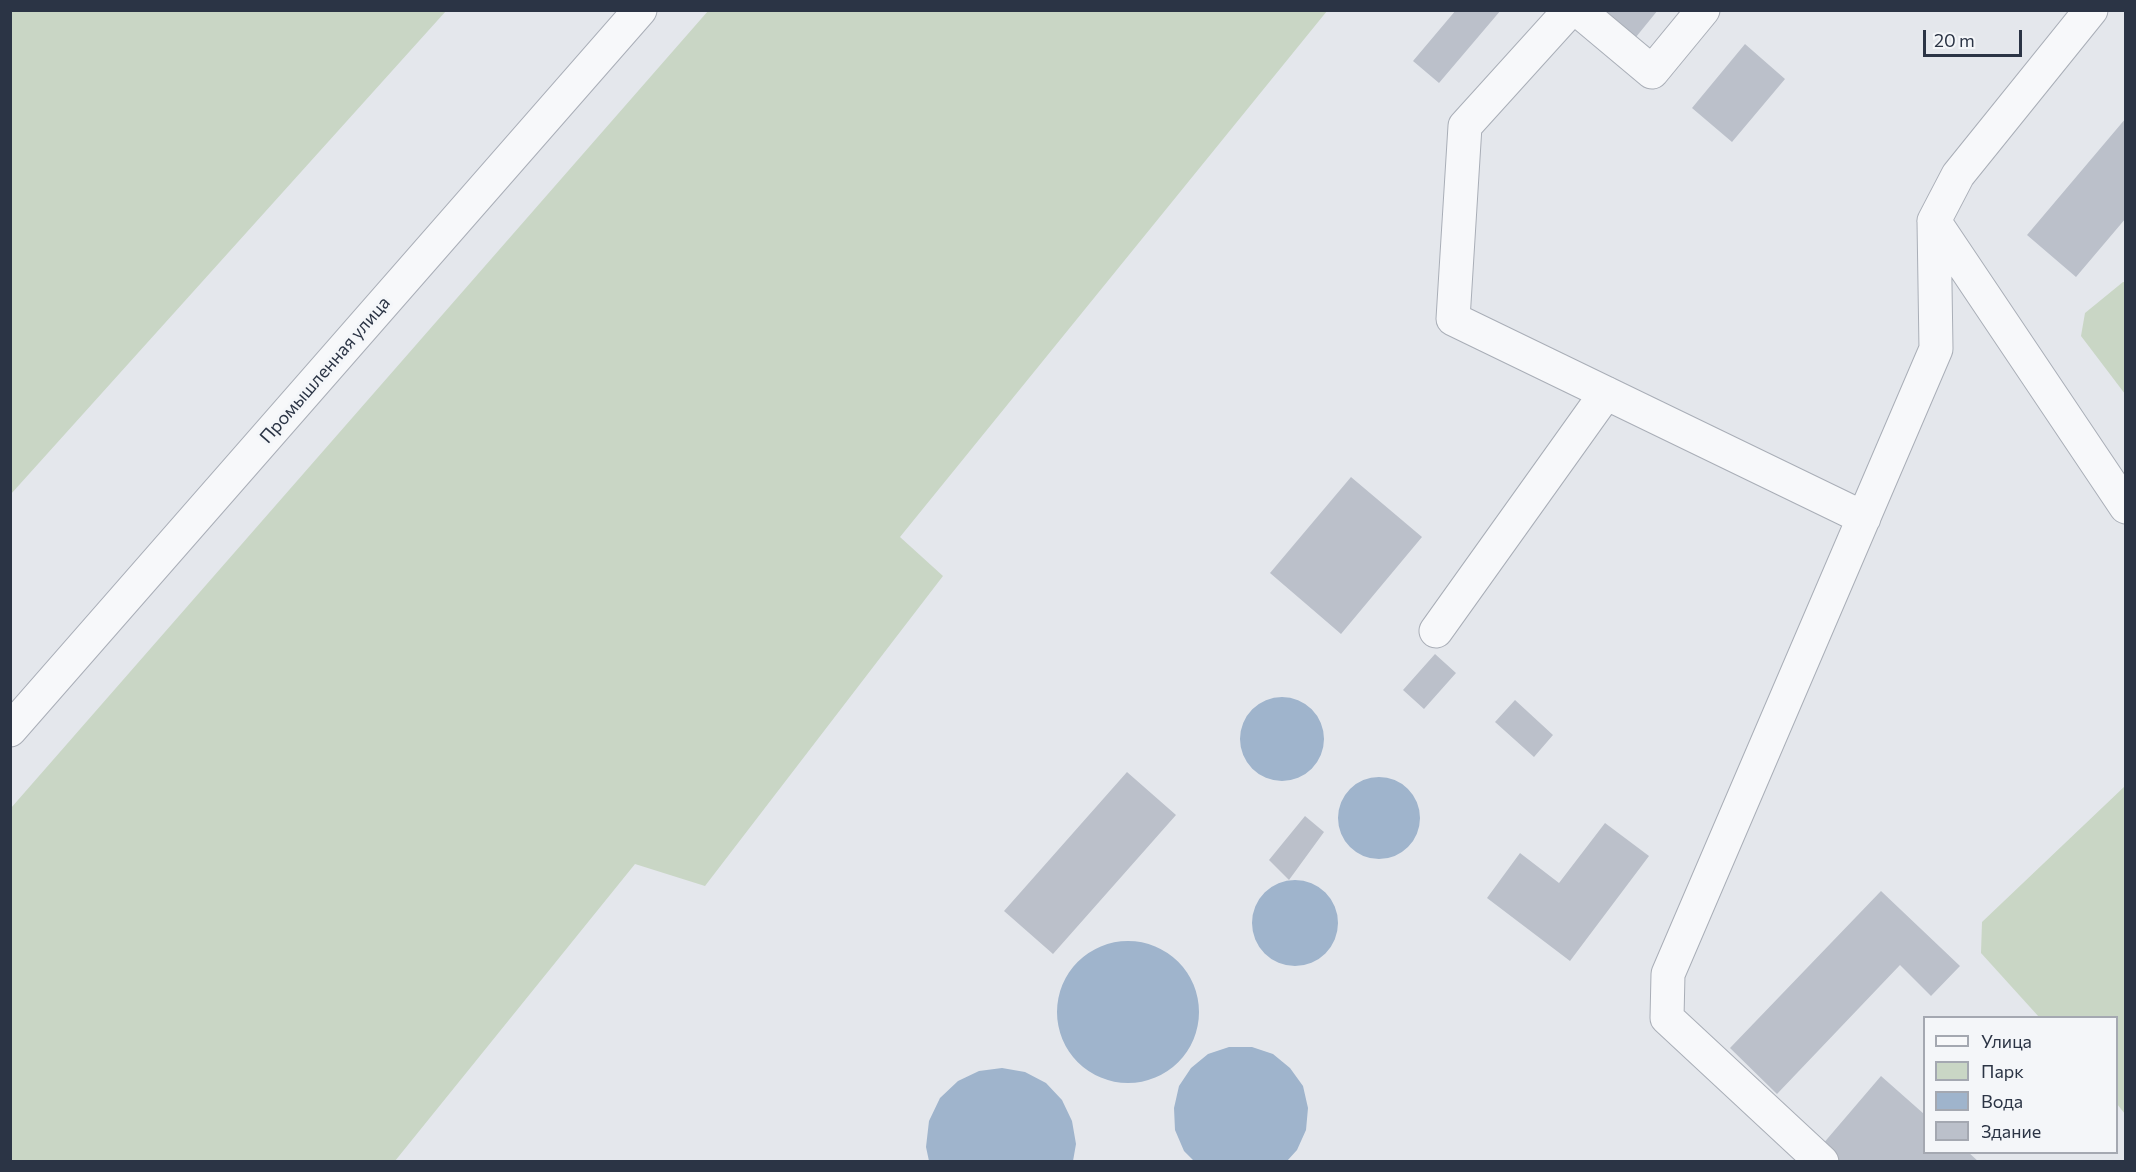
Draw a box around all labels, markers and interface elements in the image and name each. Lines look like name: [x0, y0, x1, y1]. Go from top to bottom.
scale bar: [1926, 18, 2025, 56]
text: 20 m: [1934, 29, 1975, 51]
street label: Промышленная улица: [255, 292, 395, 448]
legend: [1923, 1016, 2118, 1154]
text: Улица: [1981, 1030, 2032, 1052]
text: Парк: [1981, 1060, 2024, 1082]
text: Вода: [1981, 1090, 2023, 1112]
text: Здание: [1981, 1120, 2041, 1142]

